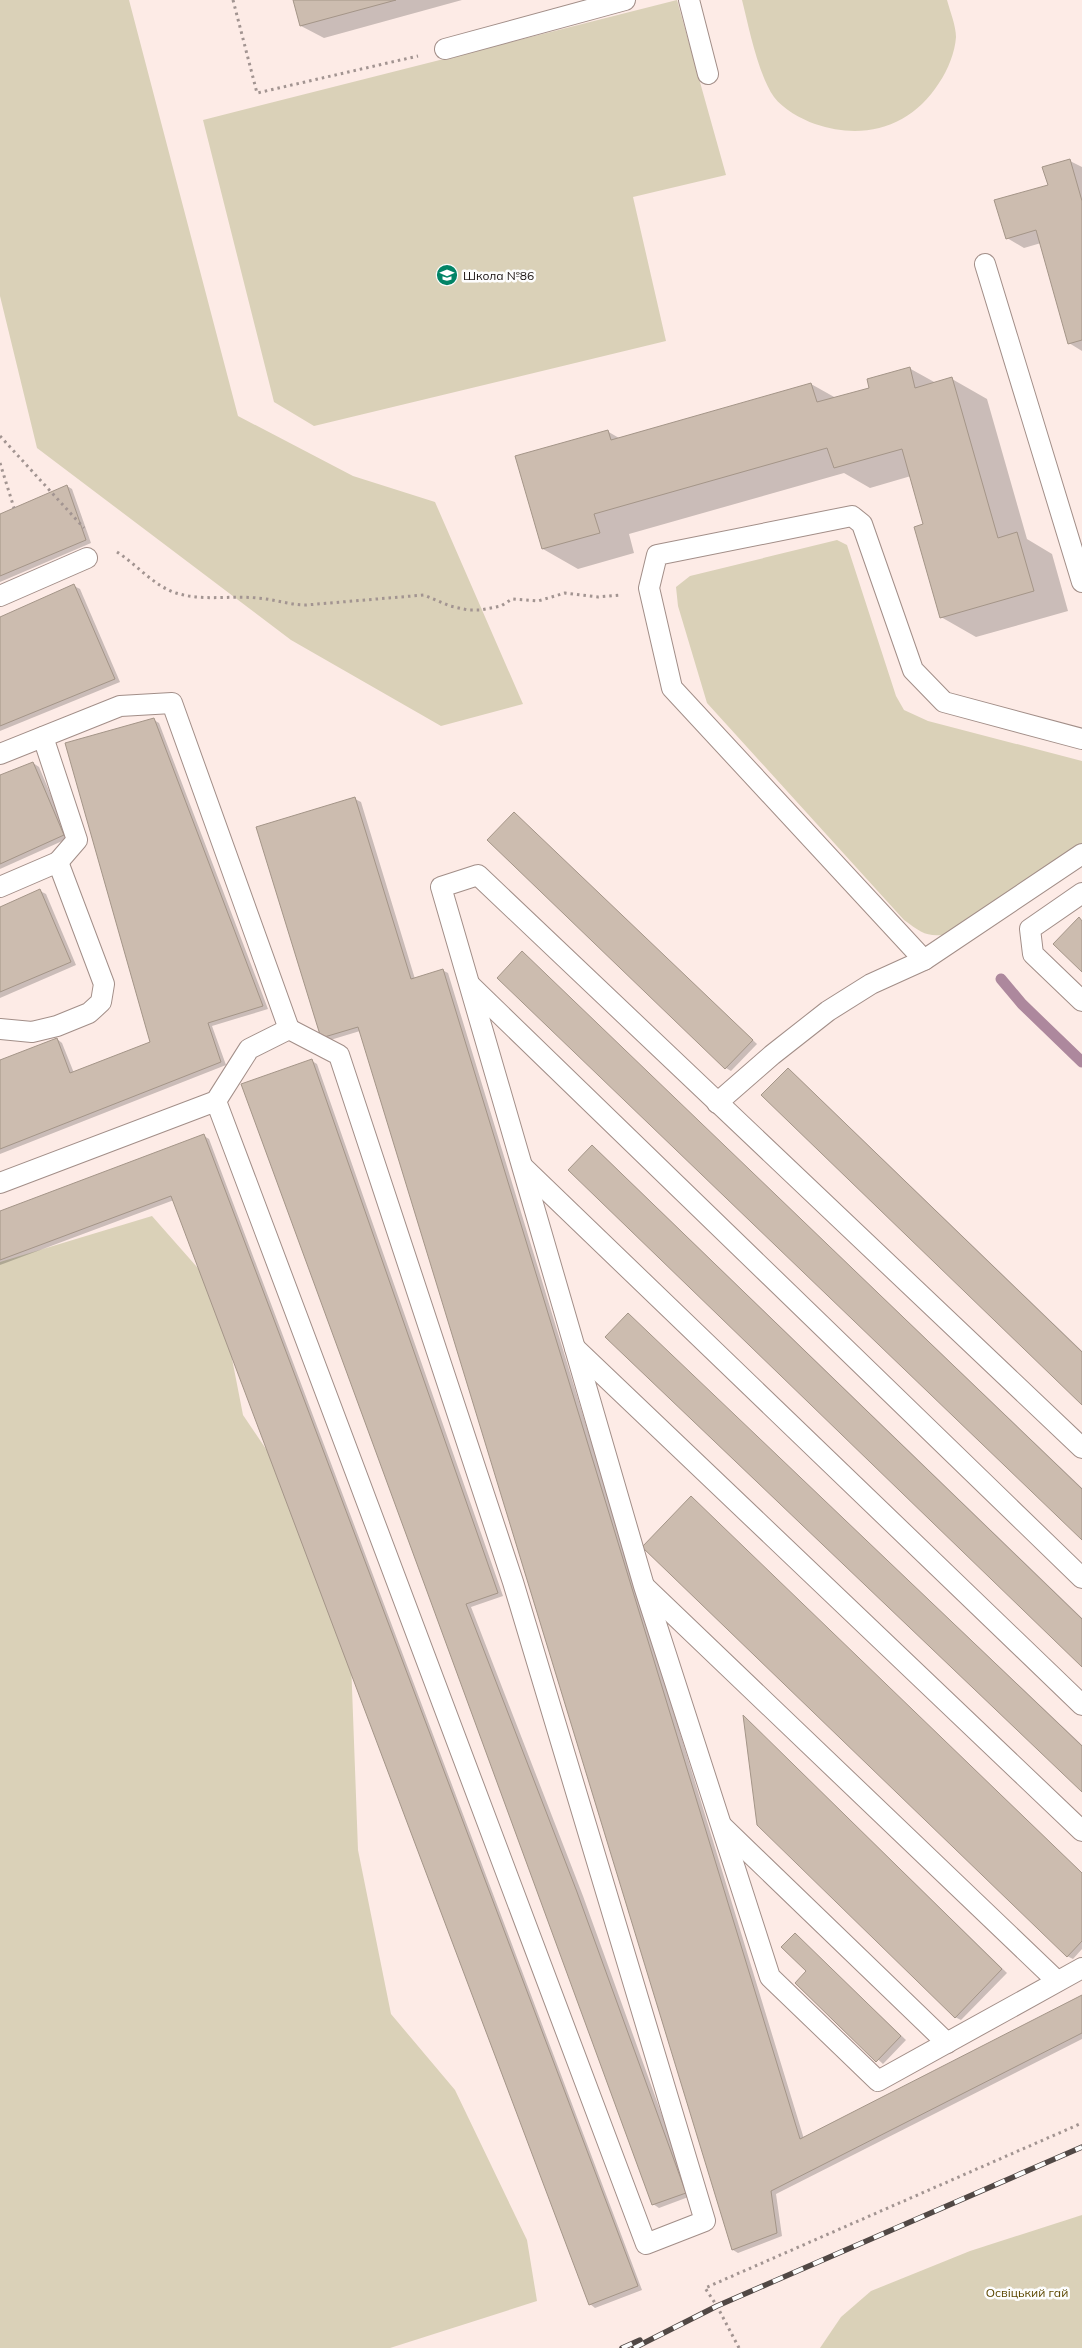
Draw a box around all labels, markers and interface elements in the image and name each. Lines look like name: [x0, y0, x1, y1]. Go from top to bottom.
school or university icon: Школа №86: [435, 263, 459, 287]
place label: Школа №86: [463, 268, 534, 283]
park label: Освіцький гай: [986, 2285, 1068, 2300]

